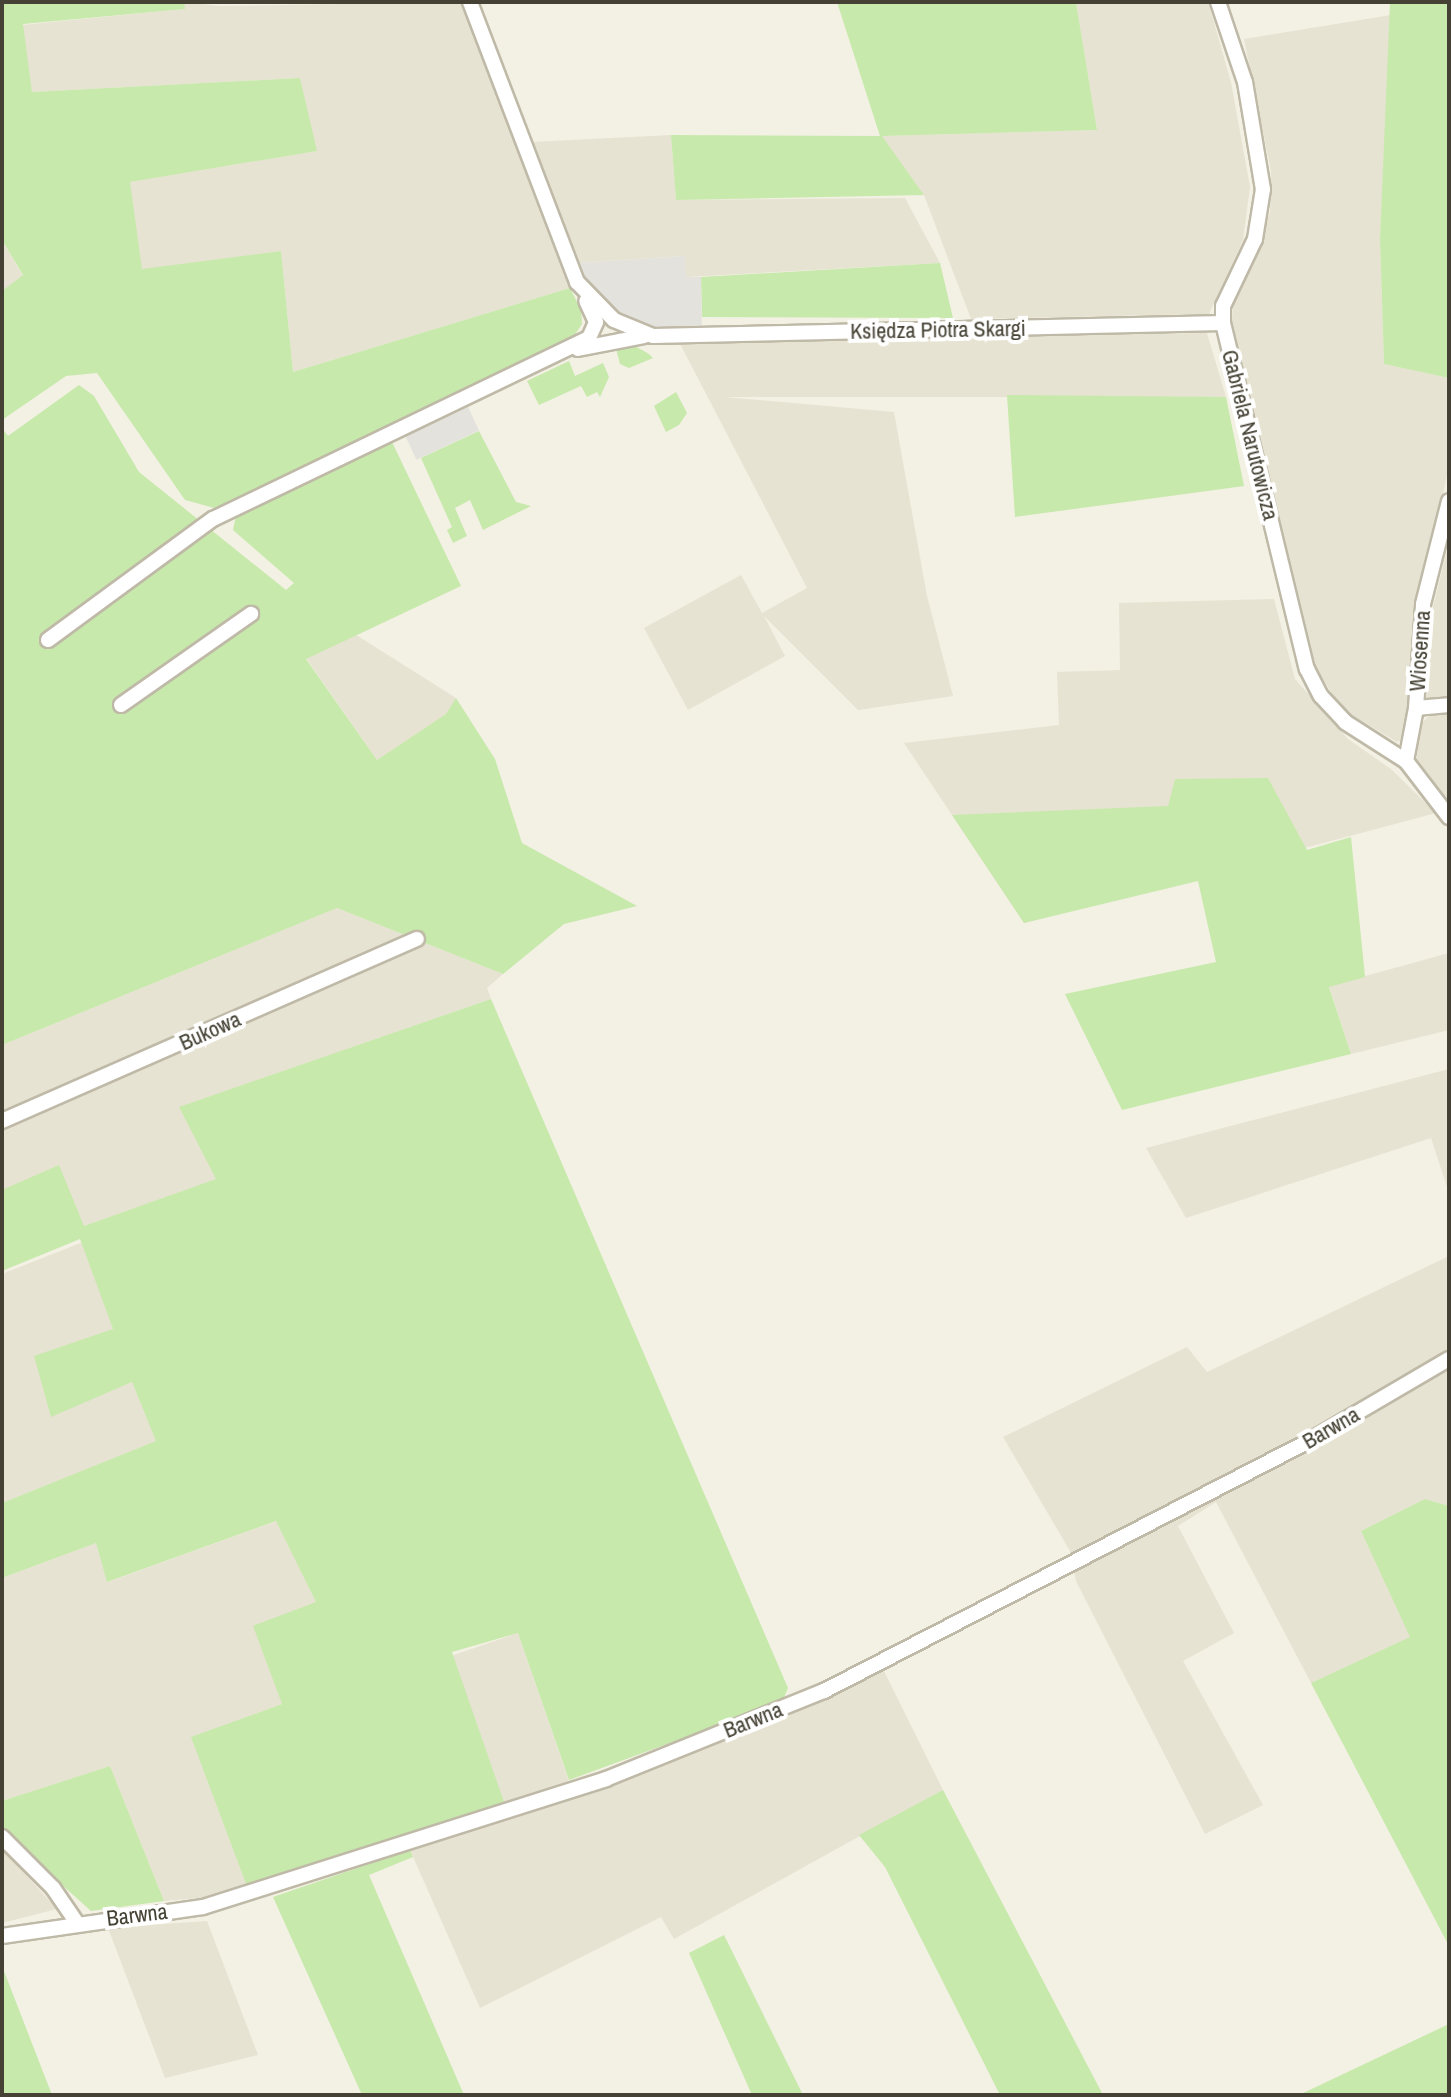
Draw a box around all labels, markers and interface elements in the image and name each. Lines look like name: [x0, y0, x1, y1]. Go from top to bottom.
street label: Księdza Piotra Skargi: [850, 315, 1026, 345]
street label: Gabriela Narutowicza: [1216, 347, 1284, 523]
street label: Wiosenna: [1404, 610, 1436, 692]
street label: Bukowa: [175, 1006, 245, 1056]
street label: Barwna: [1298, 1401, 1364, 1455]
street label: Barwna: [720, 1696, 786, 1744]
street label: Barwna: [105, 1898, 169, 1932]

